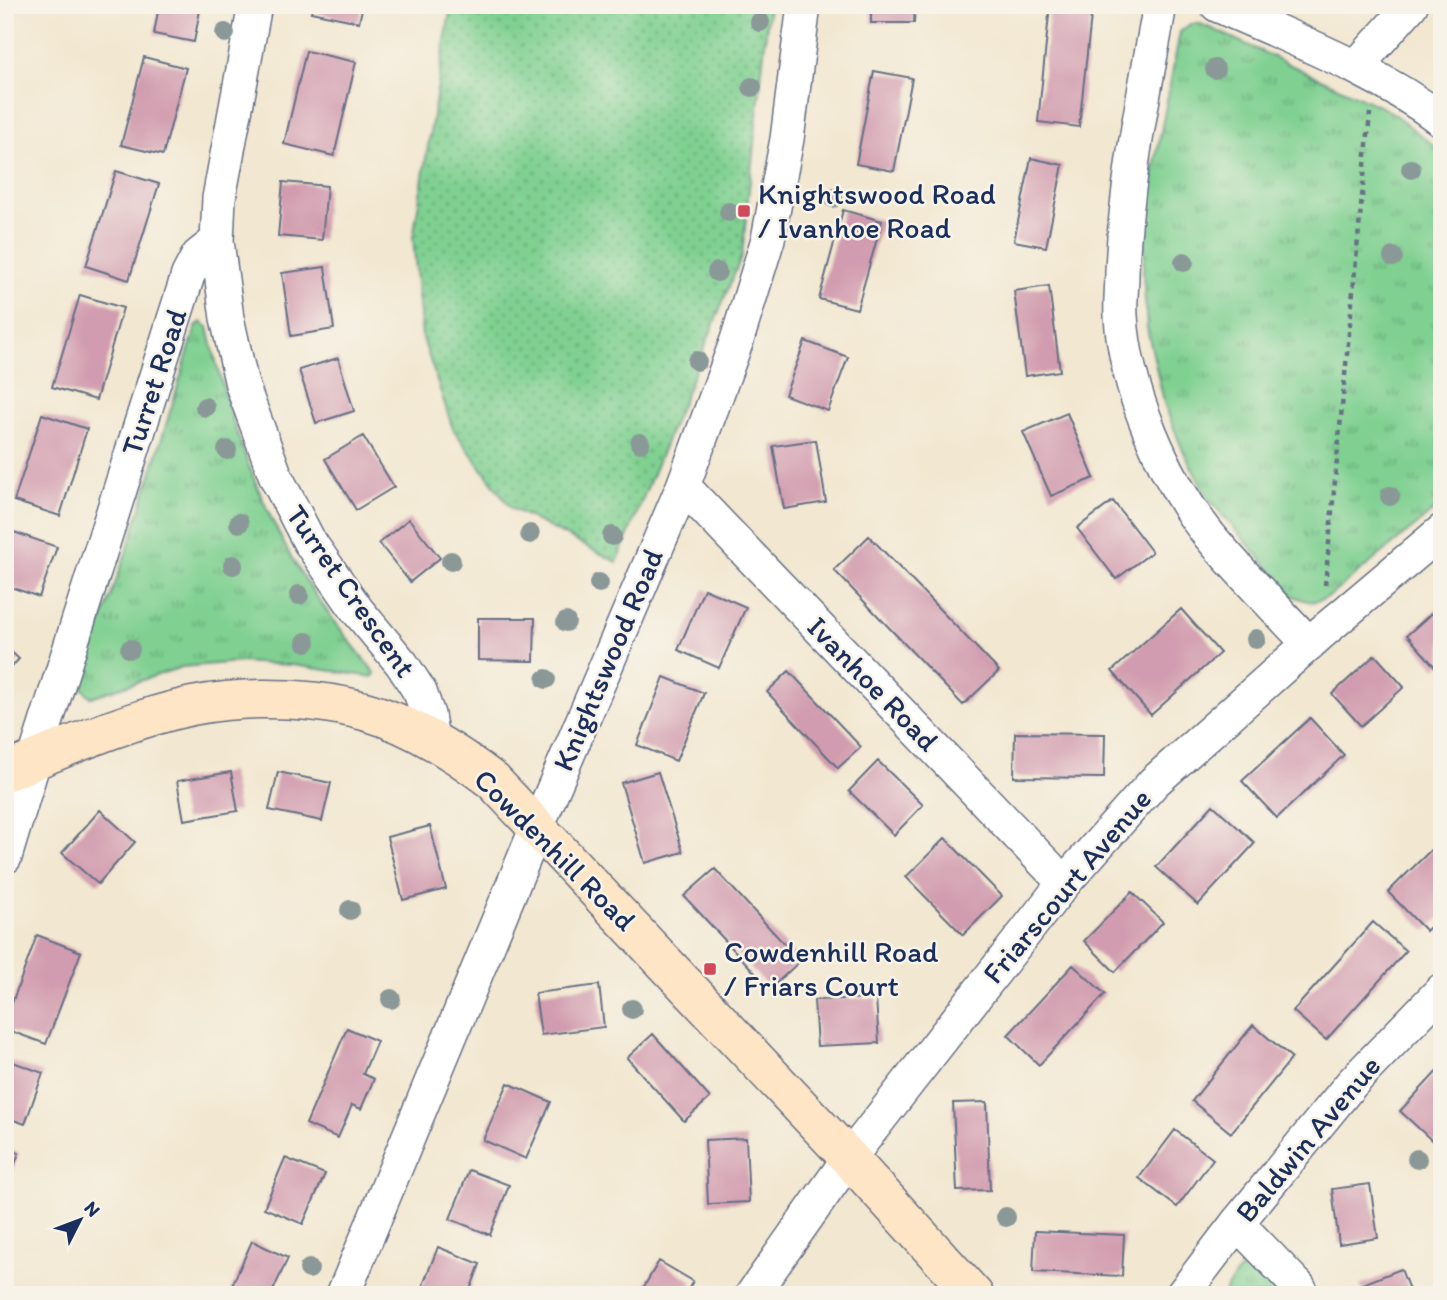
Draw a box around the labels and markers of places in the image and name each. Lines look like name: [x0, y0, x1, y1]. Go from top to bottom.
place label: Knightswood Road / Ivanhoe Road: [758, 175, 996, 246]
marker: Knightswood Road / Ivanhoe Road: [736, 203, 752, 219]
place label: Cowdenhill Road / Friars Court: [724, 933, 939, 1004]
marker: Cowdenhill Road / Friars Court: [702, 961, 718, 977]

